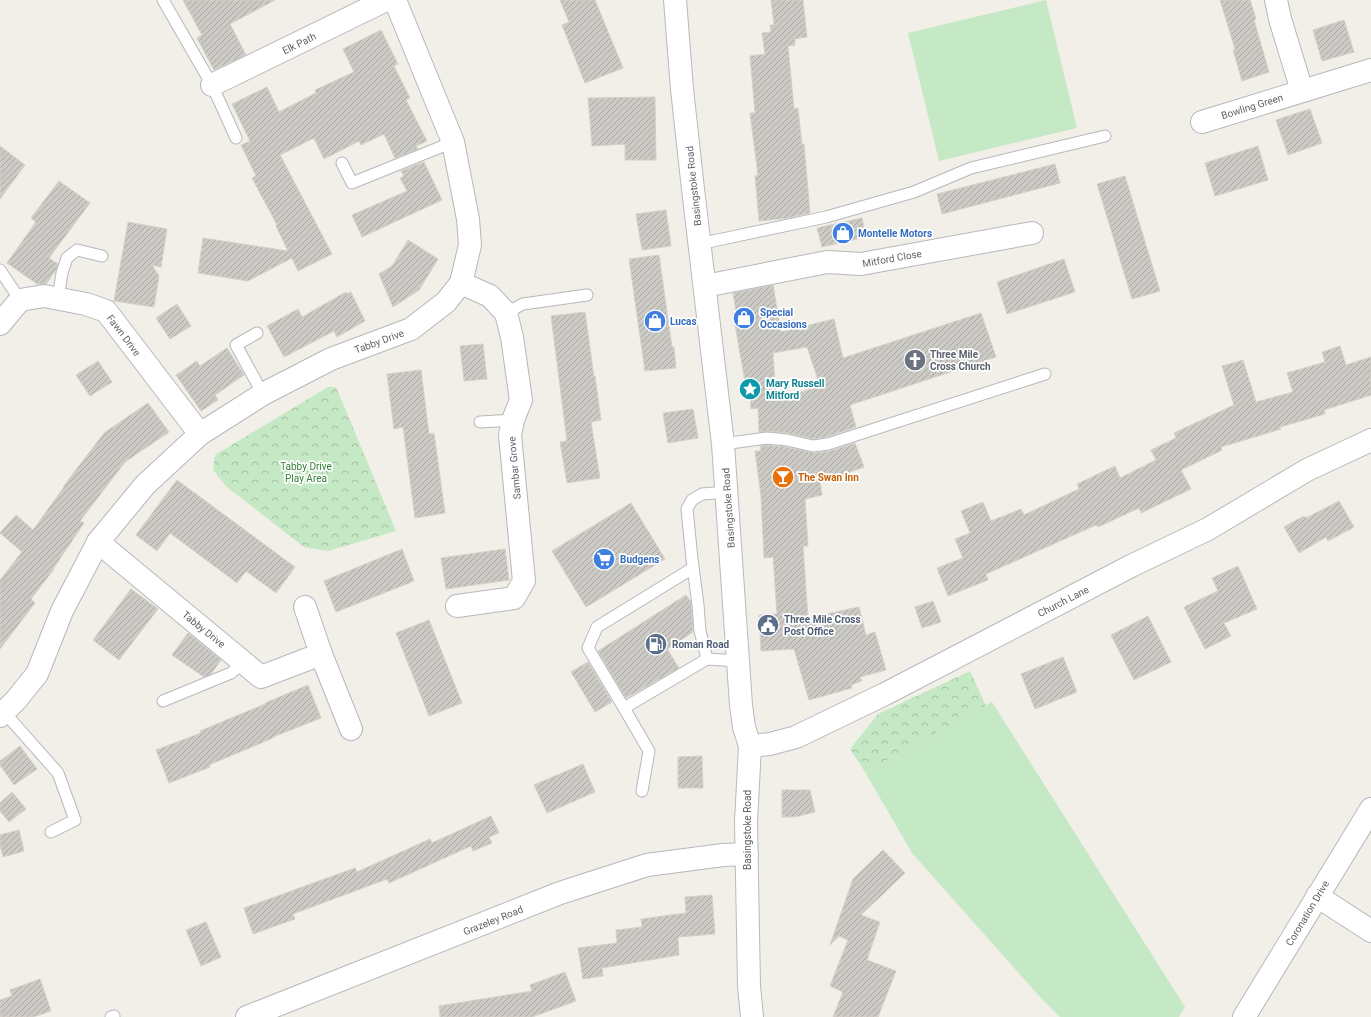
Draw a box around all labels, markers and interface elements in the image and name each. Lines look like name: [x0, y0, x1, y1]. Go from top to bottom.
street label: Elk Path: [281, 31, 318, 56]
street label: Bowling Green: [1220, 92, 1284, 121]
street label: Basingstoke Road: [684, 146, 703, 226]
shop icon: Montelle Motors: [830, 220, 856, 246]
place label: Montelle Motors: [858, 228, 932, 239]
street label: Mitford Close: [862, 248, 923, 269]
shop icon: Special Occasions: [731, 305, 757, 331]
place label: Special Occasions: [760, 307, 807, 330]
shop icon: Lucas: [642, 308, 668, 334]
street label: Fawn Drive: [105, 313, 143, 358]
place label: Lucas: [670, 316, 697, 327]
street label: Tabby Drive: [353, 327, 405, 355]
church icon: Three Mile Cross Church: [902, 347, 928, 373]
place label: Three Mile Cross Church: [930, 349, 991, 372]
place icon: Mary Russell Mitford: [737, 376, 763, 402]
place label: Mary Russell Mitford: [766, 378, 825, 401]
street label: Sambar Grove: [506, 436, 523, 500]
park label: Tabby Drive Play Area: [280, 461, 332, 484]
bar icon: The Swan Inn: [770, 464, 796, 490]
street label: Basingstoke Road: [720, 468, 737, 548]
place label: The Swan Inn: [798, 472, 859, 483]
supermarket icon: Budgens: [591, 546, 617, 572]
place label: Budgens: [620, 554, 659, 565]
street label: Church Lane: [1036, 584, 1091, 619]
street label: Tabby Drive: [180, 609, 227, 650]
public building icon: Three Mile Cross Post Office: [755, 612, 781, 638]
place label: Three Mile Cross Post Office: [784, 614, 861, 637]
fuel station icon: Roman Road: [643, 631, 669, 657]
place label: Roman Road: [672, 639, 730, 650]
street label: Basingstoke Road: [742, 790, 753, 870]
street label: Coronation Drive: [1284, 879, 1331, 948]
street label: Grazeley Road: [462, 903, 525, 937]

